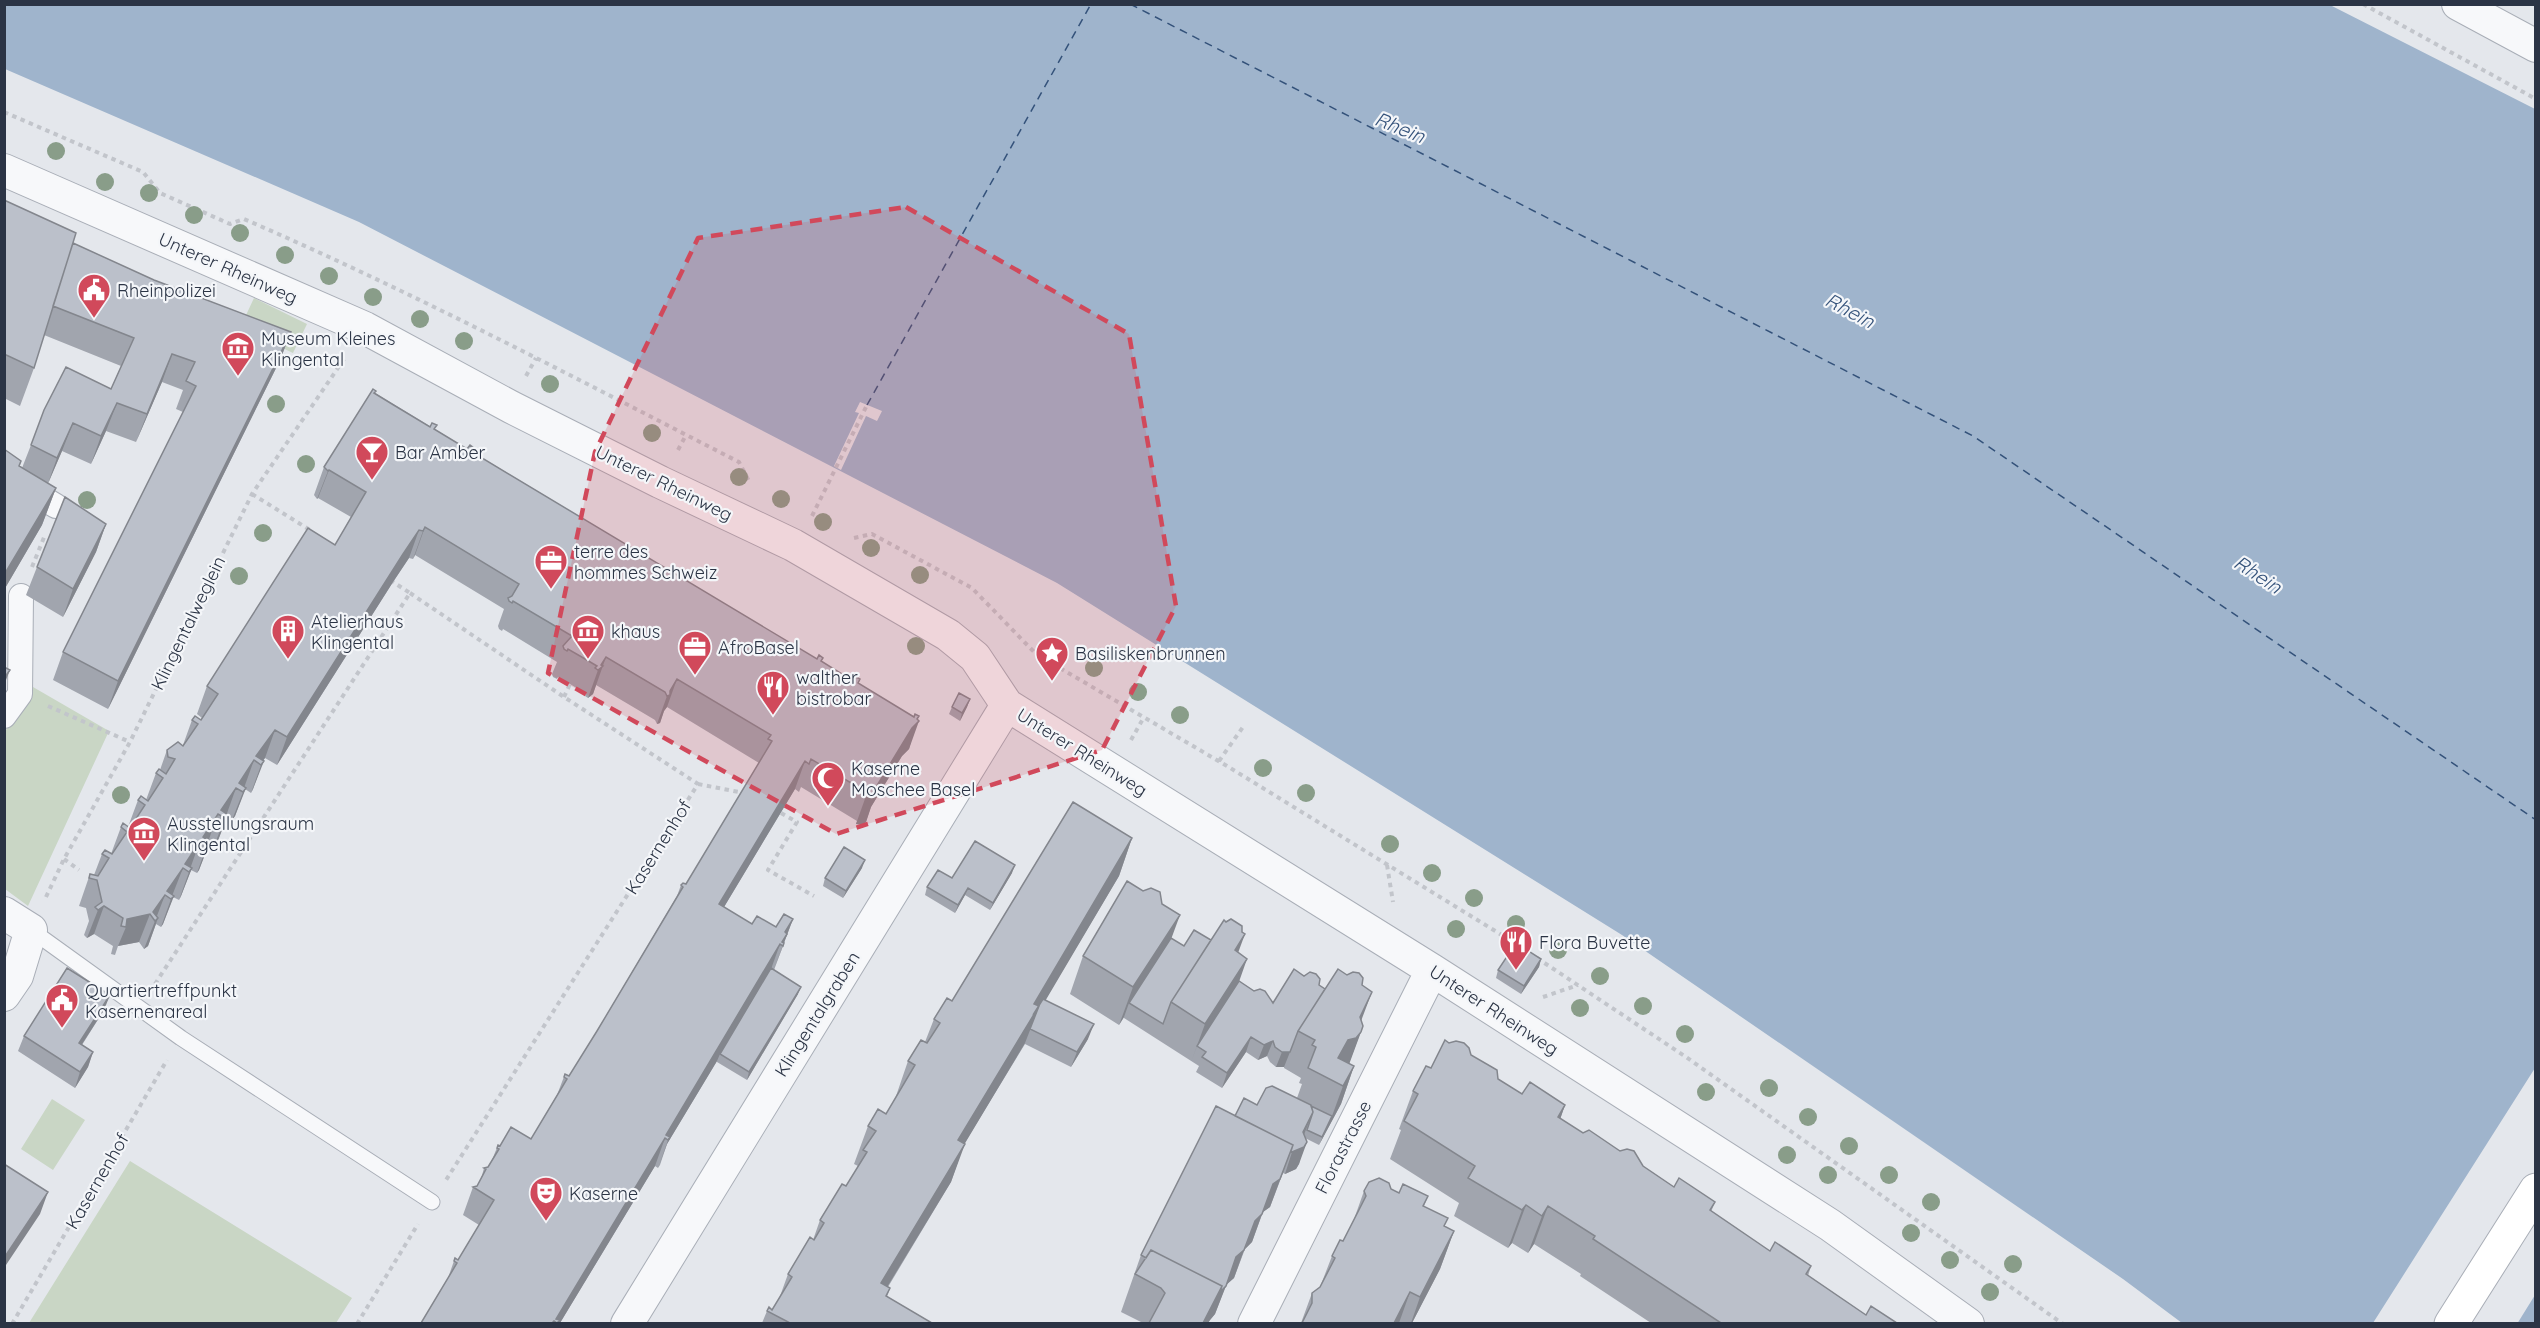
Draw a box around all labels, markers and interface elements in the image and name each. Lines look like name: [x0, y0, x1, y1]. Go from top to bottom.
water label: Rhein: [1371, 106, 1429, 148]
street label: Unterer Rheinweg: [155, 227, 301, 309]
public building icon: Rheinpolizei: [76, 272, 112, 319]
place label: Rheinpolizei: [117, 279, 216, 302]
water label: Rhein: [1821, 287, 1879, 333]
place label: Museum Kleines Klingental: [261, 327, 395, 371]
museum icon: Museum Kleines Klingental: [220, 330, 256, 377]
bar icon: Bar Amber: [354, 434, 390, 481]
street label: Unterer Rheinweg: [592, 440, 736, 526]
place label: Bar Amber: [395, 441, 486, 464]
place label: terre des hommes Schweiz: [574, 540, 717, 584]
office icon: terre des hommes Schweiz: [533, 543, 569, 590]
water label: Rhein: [2229, 549, 2287, 599]
street label: Klingentalweglein: [146, 552, 230, 694]
place label: Atelierhaus Klingental: [311, 610, 403, 654]
building icon: Atelierhaus Klingental: [270, 613, 306, 660]
museum icon: khaus: [570, 613, 606, 660]
place label: khaus: [611, 620, 660, 643]
office icon: AfroBasel: [677, 629, 713, 676]
place icon: Basiliskenbrunnen: [1034, 635, 1070, 682]
place label: AfroBasel: [718, 636, 799, 659]
place label: Basiliskenbrunnen: [1075, 642, 1226, 665]
place label: walther bistrobar: [796, 666, 872, 710]
restaurant icon: walther bistrobar: [755, 669, 791, 716]
street label: Unterer Rheinweg: [1013, 703, 1151, 801]
place label: Kaserne Moschee Basel: [851, 757, 975, 801]
mosque icon: Kaserne Moschee Basel: [810, 760, 846, 807]
street label: Kasernenhof: [620, 795, 696, 899]
place label: Ausstellungsraum Klingental: [167, 812, 314, 856]
museum icon: Ausstellungsraum Klingental: [126, 815, 162, 862]
restaurant icon: Flora Buvette: [1498, 924, 1534, 971]
place label: Flora Buvette: [1539, 931, 1650, 954]
street label: Klingentalgraben: [769, 947, 865, 1081]
street label: Unterer Rheinweg: [1425, 960, 1563, 1060]
place label: Quartiertreffpunkt Kasernenareal: [85, 979, 237, 1023]
public building icon: Quartiertreffpunkt Kasernenareal: [44, 982, 80, 1029]
street label: Florastrasse: [1310, 1096, 1376, 1198]
street label: Kasernenhof: [60, 1128, 134, 1233]
theatre icon: Kaserne: [528, 1175, 564, 1222]
place label: Kaserne: [569, 1182, 638, 1205]

